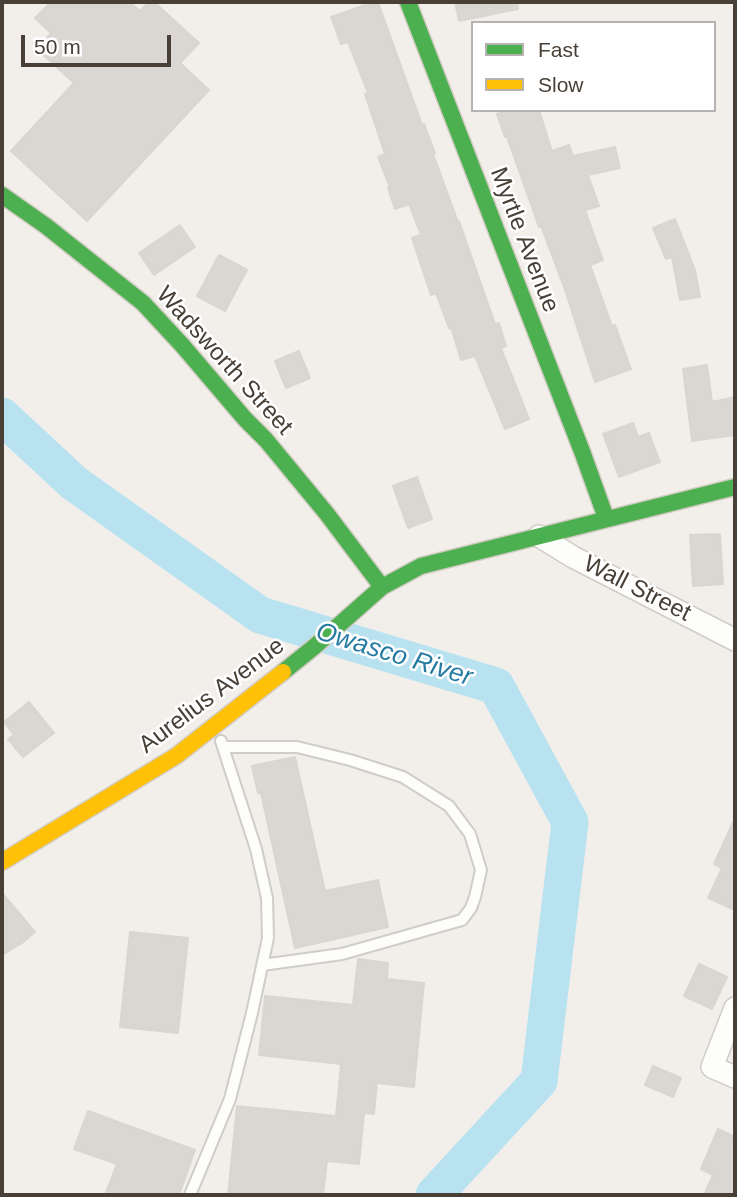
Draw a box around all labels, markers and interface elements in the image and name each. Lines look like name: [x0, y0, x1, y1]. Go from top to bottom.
scale bar: [24, 21, 175, 65]
legend: [471, 21, 716, 112]
text: 50 m: [34, 35, 81, 58]
text: Fast: [538, 38, 579, 61]
text: Slow: [538, 73, 584, 96]
street label: Myrtle Avenue: [483, 163, 565, 317]
street label: Wadsworth Street: [150, 281, 298, 441]
street label: Wall Street: [579, 550, 695, 628]
water label: Owasco River: [312, 616, 476, 694]
street label: Aurelius Avenue: [134, 632, 290, 760]

